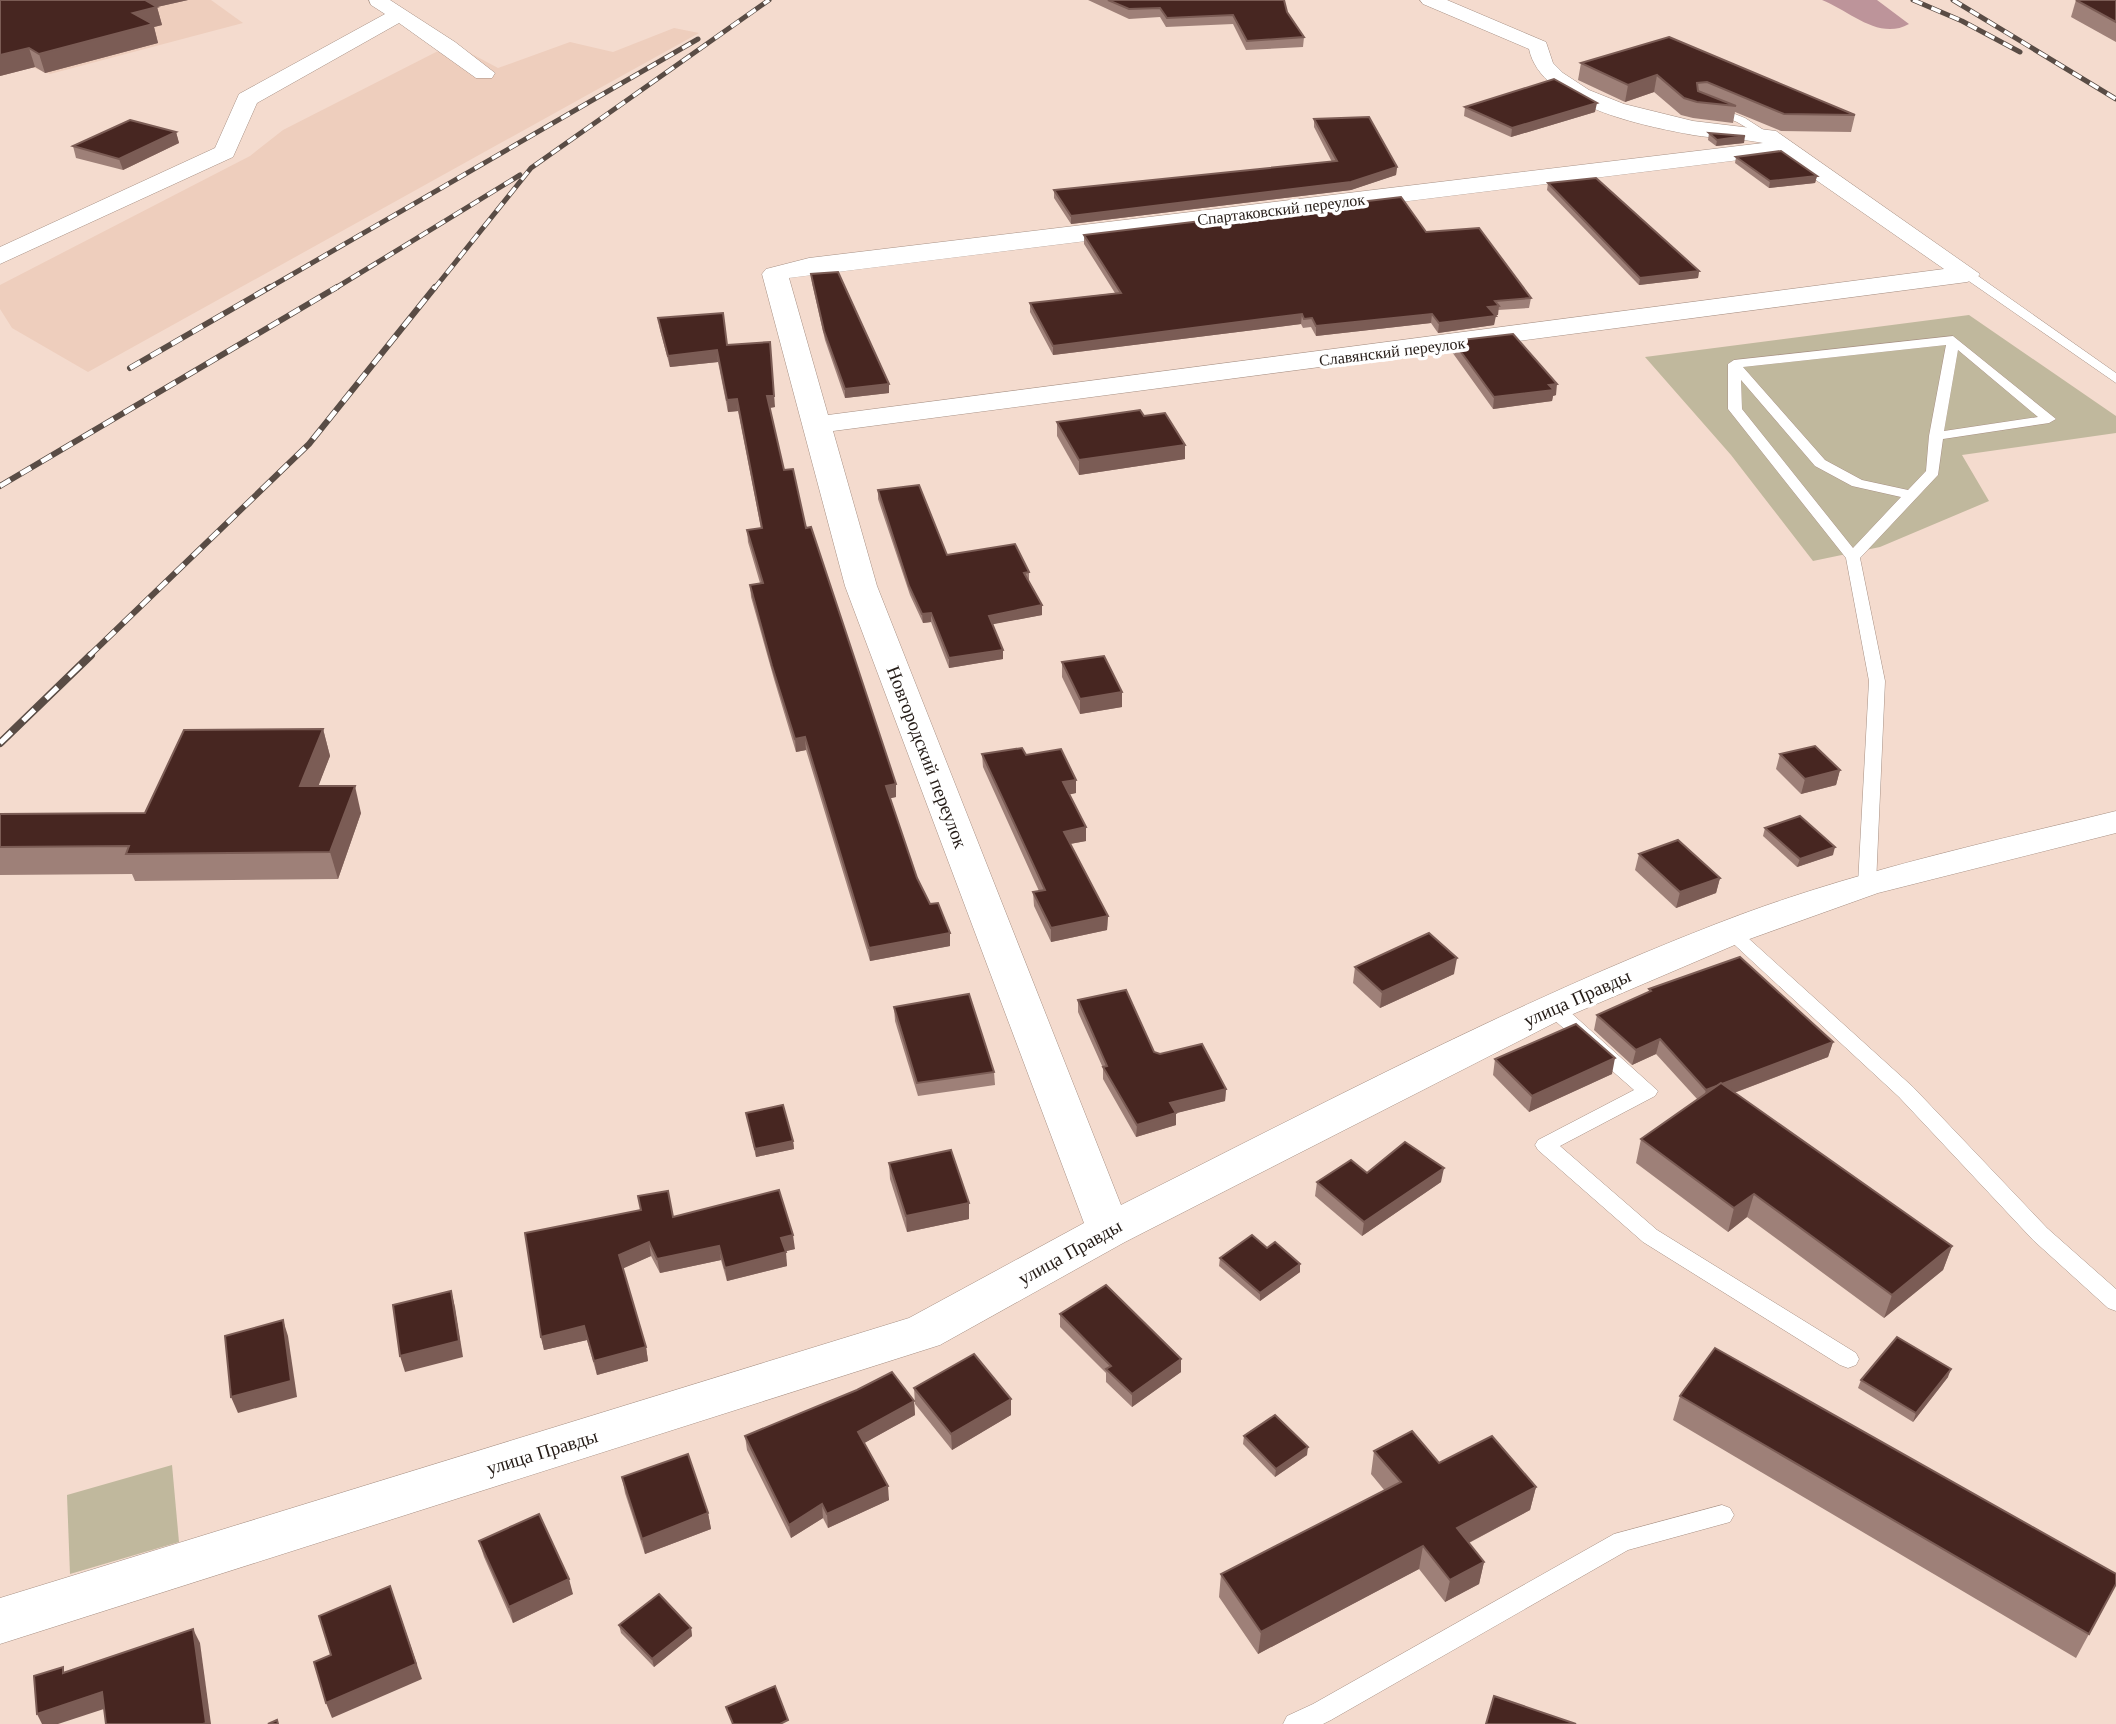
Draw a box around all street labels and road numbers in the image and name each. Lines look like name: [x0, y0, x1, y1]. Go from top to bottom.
street label: Спартаковский переулок: [1196, 189, 1366, 229]
street label: Славянский переулок: [1318, 332, 1466, 370]
street label: Новгородский переулок: [882, 663, 973, 852]
street label: улица Правды: [1520, 964, 1634, 1032]
street label: улица Правды: [1014, 1214, 1126, 1290]
street label: улица Правды: [484, 1424, 601, 1480]

